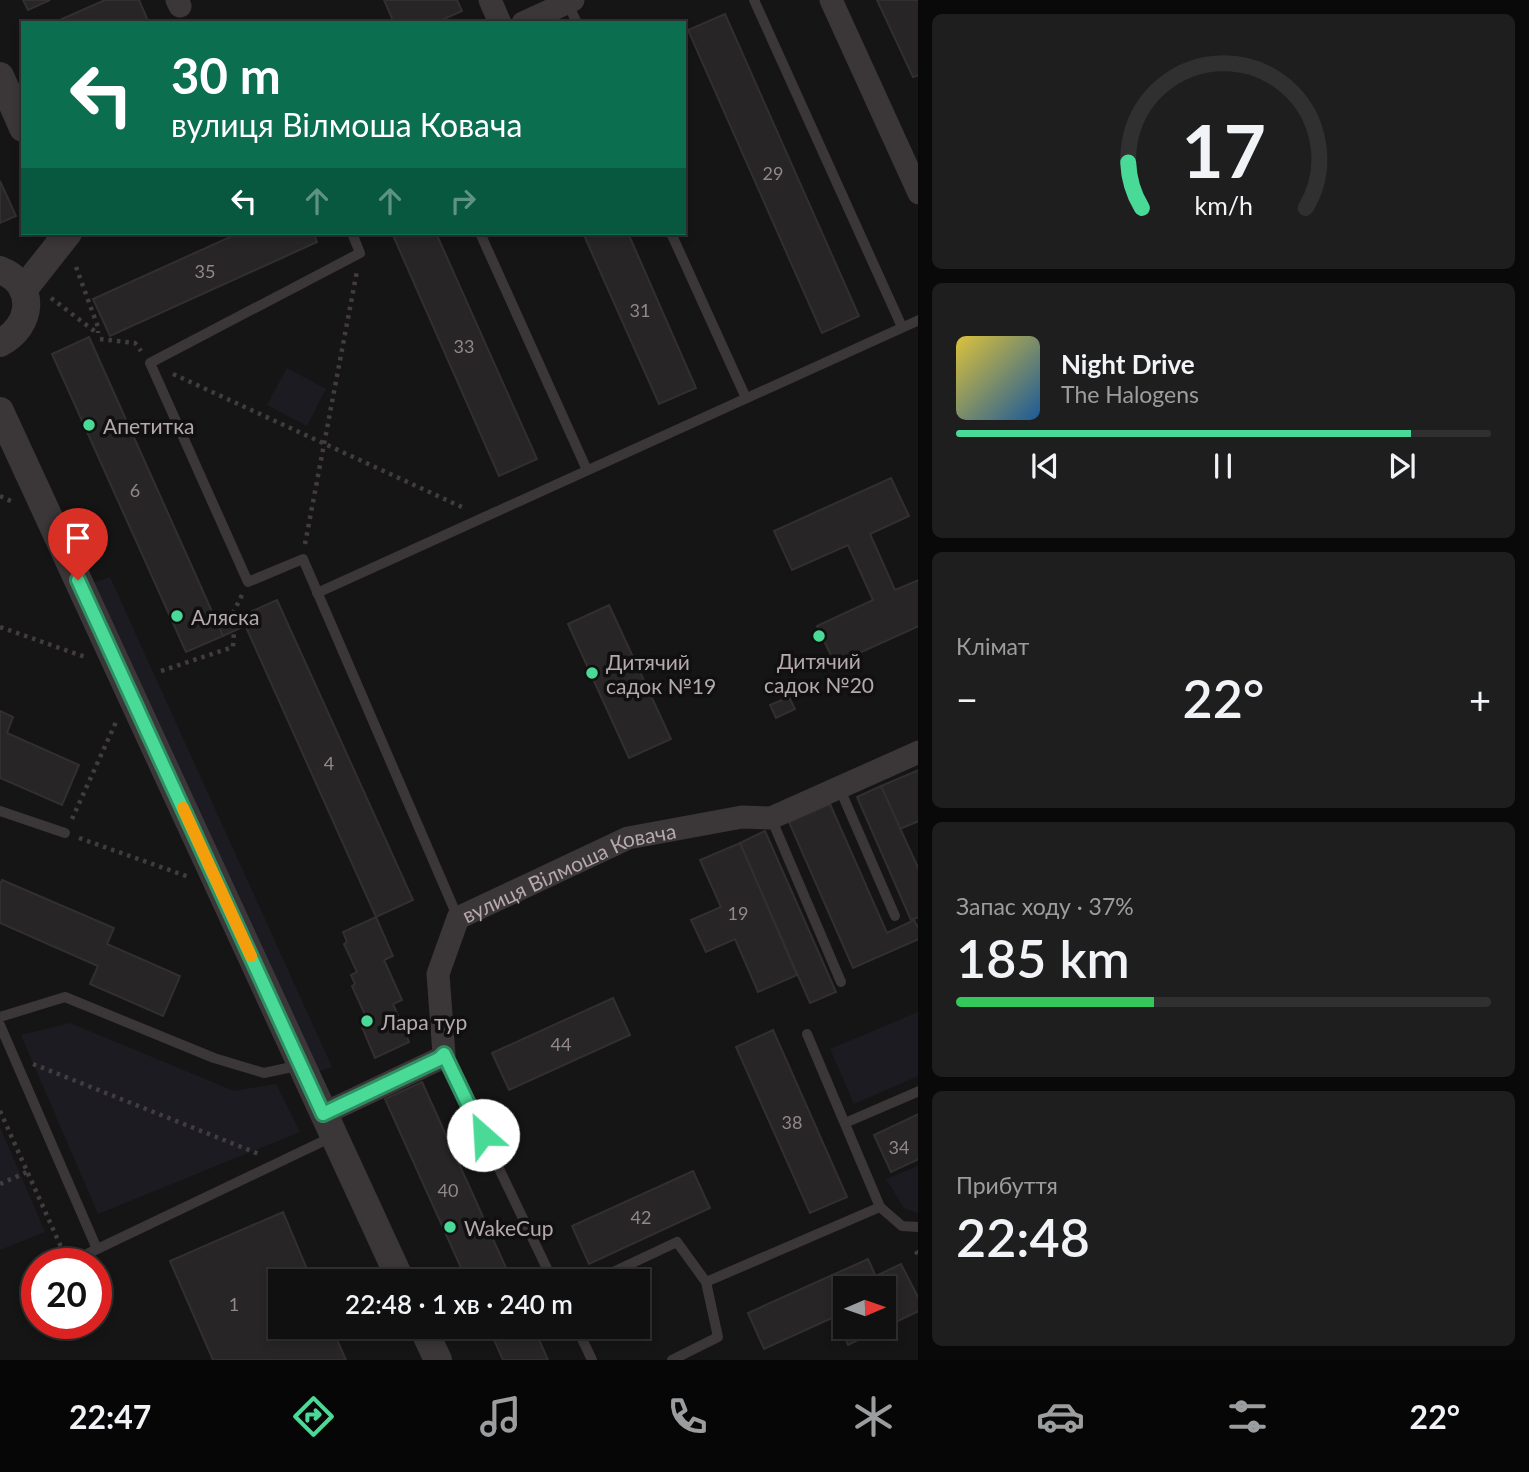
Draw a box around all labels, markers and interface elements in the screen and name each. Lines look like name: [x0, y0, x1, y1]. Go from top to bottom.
text: 30 m: [171, 46, 281, 104]
icon: left: [56, 49, 147, 140]
text: вулиця Вілмоша Ковача: [171, 105, 522, 144]
text: 17: [1181, 106, 1266, 194]
house number: 29: [763, 162, 783, 184]
icon: left: [225, 182, 263, 220]
icon: ahead: [298, 182, 336, 220]
icon: ahead: [371, 182, 409, 220]
icon: right: [444, 182, 482, 220]
text: km/h: [1194, 189, 1253, 219]
house number: 35: [195, 260, 215, 282]
house number: 31: [630, 299, 650, 321]
house number: 33: [454, 335, 474, 357]
text: Night Drive: [1061, 348, 1195, 380]
text: The Halogens: [1061, 380, 1199, 408]
place label: Апетитка: [103, 413, 195, 438]
marker: Апетитка: [81, 417, 97, 433]
icon: previous: [1026, 447, 1064, 485]
icon: pause: [1204, 447, 1242, 485]
icon: next: [1383, 447, 1421, 485]
house number: 6: [130, 479, 140, 501]
pin: [48, 508, 108, 580]
icon: arrive: [59, 519, 97, 557]
place label: Аляска: [191, 604, 259, 629]
marker: Аляска: [169, 608, 185, 624]
marker: Дитячий садок №20: [811, 628, 827, 644]
text: Клімат: [956, 632, 1029, 660]
place label: Дитячий садок №20: [764, 648, 874, 697]
place label: Дитячий садок №19: [606, 649, 716, 698]
marker: Дитячий садок №19: [584, 665, 600, 681]
text: 22°: [1183, 667, 1264, 729]
text: −: [956, 676, 978, 722]
text: +: [1469, 676, 1491, 722]
house number: 4: [324, 752, 334, 774]
street label: вулиця Вілмоша Ковача: [458, 817, 678, 927]
text: Запас ходу · 37%: [956, 892, 1134, 920]
house number: 19: [728, 902, 748, 924]
text: 185 km: [956, 927, 1130, 989]
place label: Лара тур: [380, 1009, 467, 1034]
marker: Лара тур: [359, 1013, 375, 1029]
house number: 44: [551, 1033, 571, 1055]
position arrow: [446, 1098, 520, 1172]
house number: 38: [782, 1111, 802, 1133]
house number: 34: [889, 1136, 909, 1158]
text: Прибуття: [956, 1171, 1058, 1199]
house number: 40: [438, 1179, 458, 1201]
house number: 42: [631, 1206, 651, 1228]
text: 22:48: [956, 1206, 1090, 1268]
place label: WakeCup: [464, 1215, 553, 1240]
marker: WakeCup: [442, 1219, 458, 1235]
speed limit sign: 20: [21, 1248, 112, 1339]
north arrow: [833, 1276, 896, 1339]
map controls: [833, 1276, 896, 1339]
text: 22:48 · 1 хв · 240 m: [345, 1288, 573, 1320]
house number: 1: [229, 1293, 239, 1315]
icon: directions: [289, 1392, 338, 1441]
icon: music: [476, 1392, 525, 1441]
icon: phone: [663, 1392, 712, 1441]
icon: climate: [849, 1392, 898, 1441]
icon: car: [1036, 1392, 1085, 1441]
icon: filters: [1223, 1392, 1272, 1441]
text: 22:47: [69, 1397, 151, 1436]
text: 22°: [1410, 1397, 1460, 1436]

